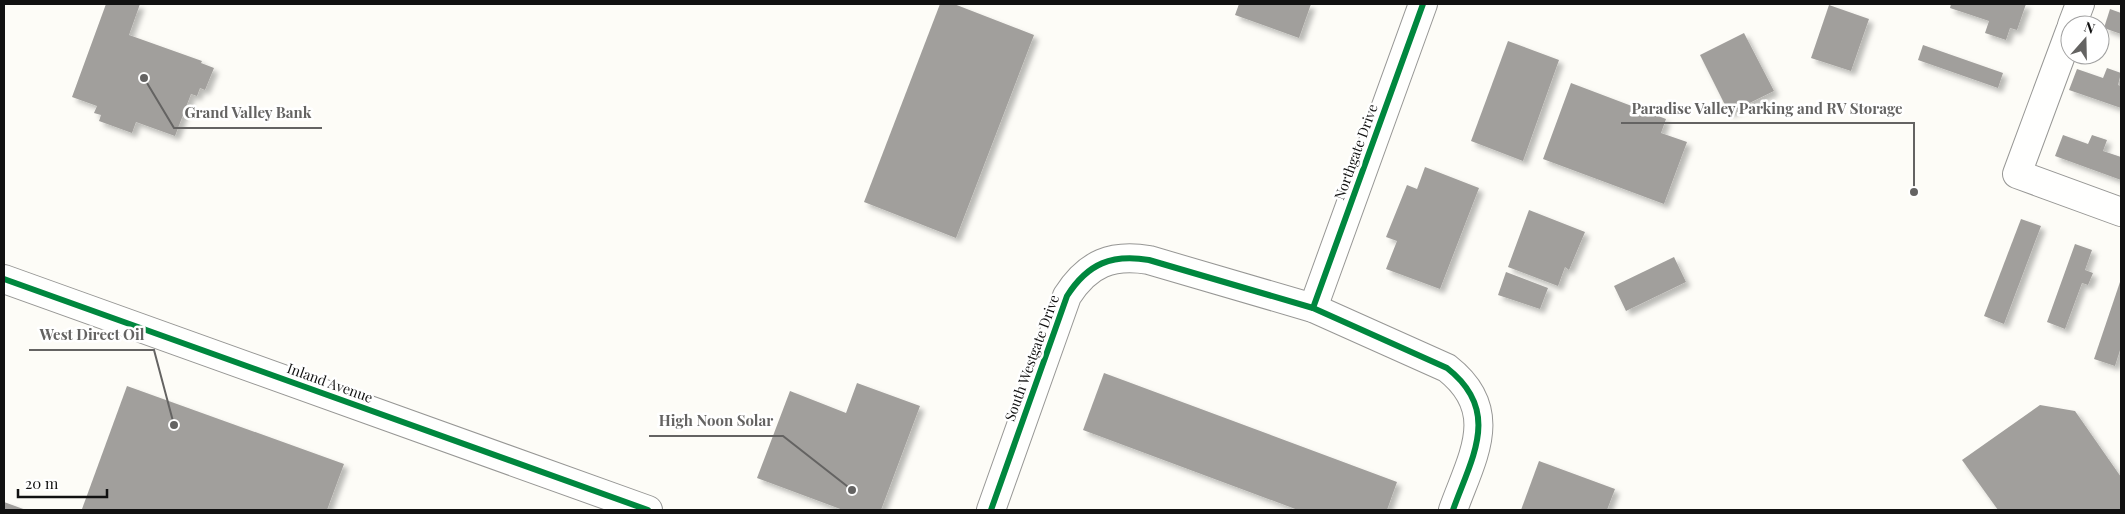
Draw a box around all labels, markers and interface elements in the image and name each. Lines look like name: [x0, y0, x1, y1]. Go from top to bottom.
north arrow: [2060, 15, 2110, 65]
text: N: [2082, 17, 2098, 38]
callout: Paradise Valley Parking and RV Storage: [1621, 93, 1914, 123]
callout: Grand Valley Bank: [174, 98, 322, 128]
text: Paradise Valley Parking and RV Storage: [1631, 98, 1903, 118]
street label: Northgate Drive: [1329, 101, 1382, 202]
text: Grand Valley Bank: [185, 102, 312, 122]
street label: South Westgate Drive: [1000, 292, 1063, 424]
callout: West Direct Oil: [29, 320, 154, 350]
text: West Direct Oil: [39, 324, 145, 344]
street label: Inland Avenue: [285, 358, 376, 407]
callout: High Noon Solar: [649, 406, 783, 436]
text: High Noon Solar: [659, 410, 773, 430]
scale bar: [18, 466, 106, 498]
text: 20 m: [25, 473, 59, 493]

